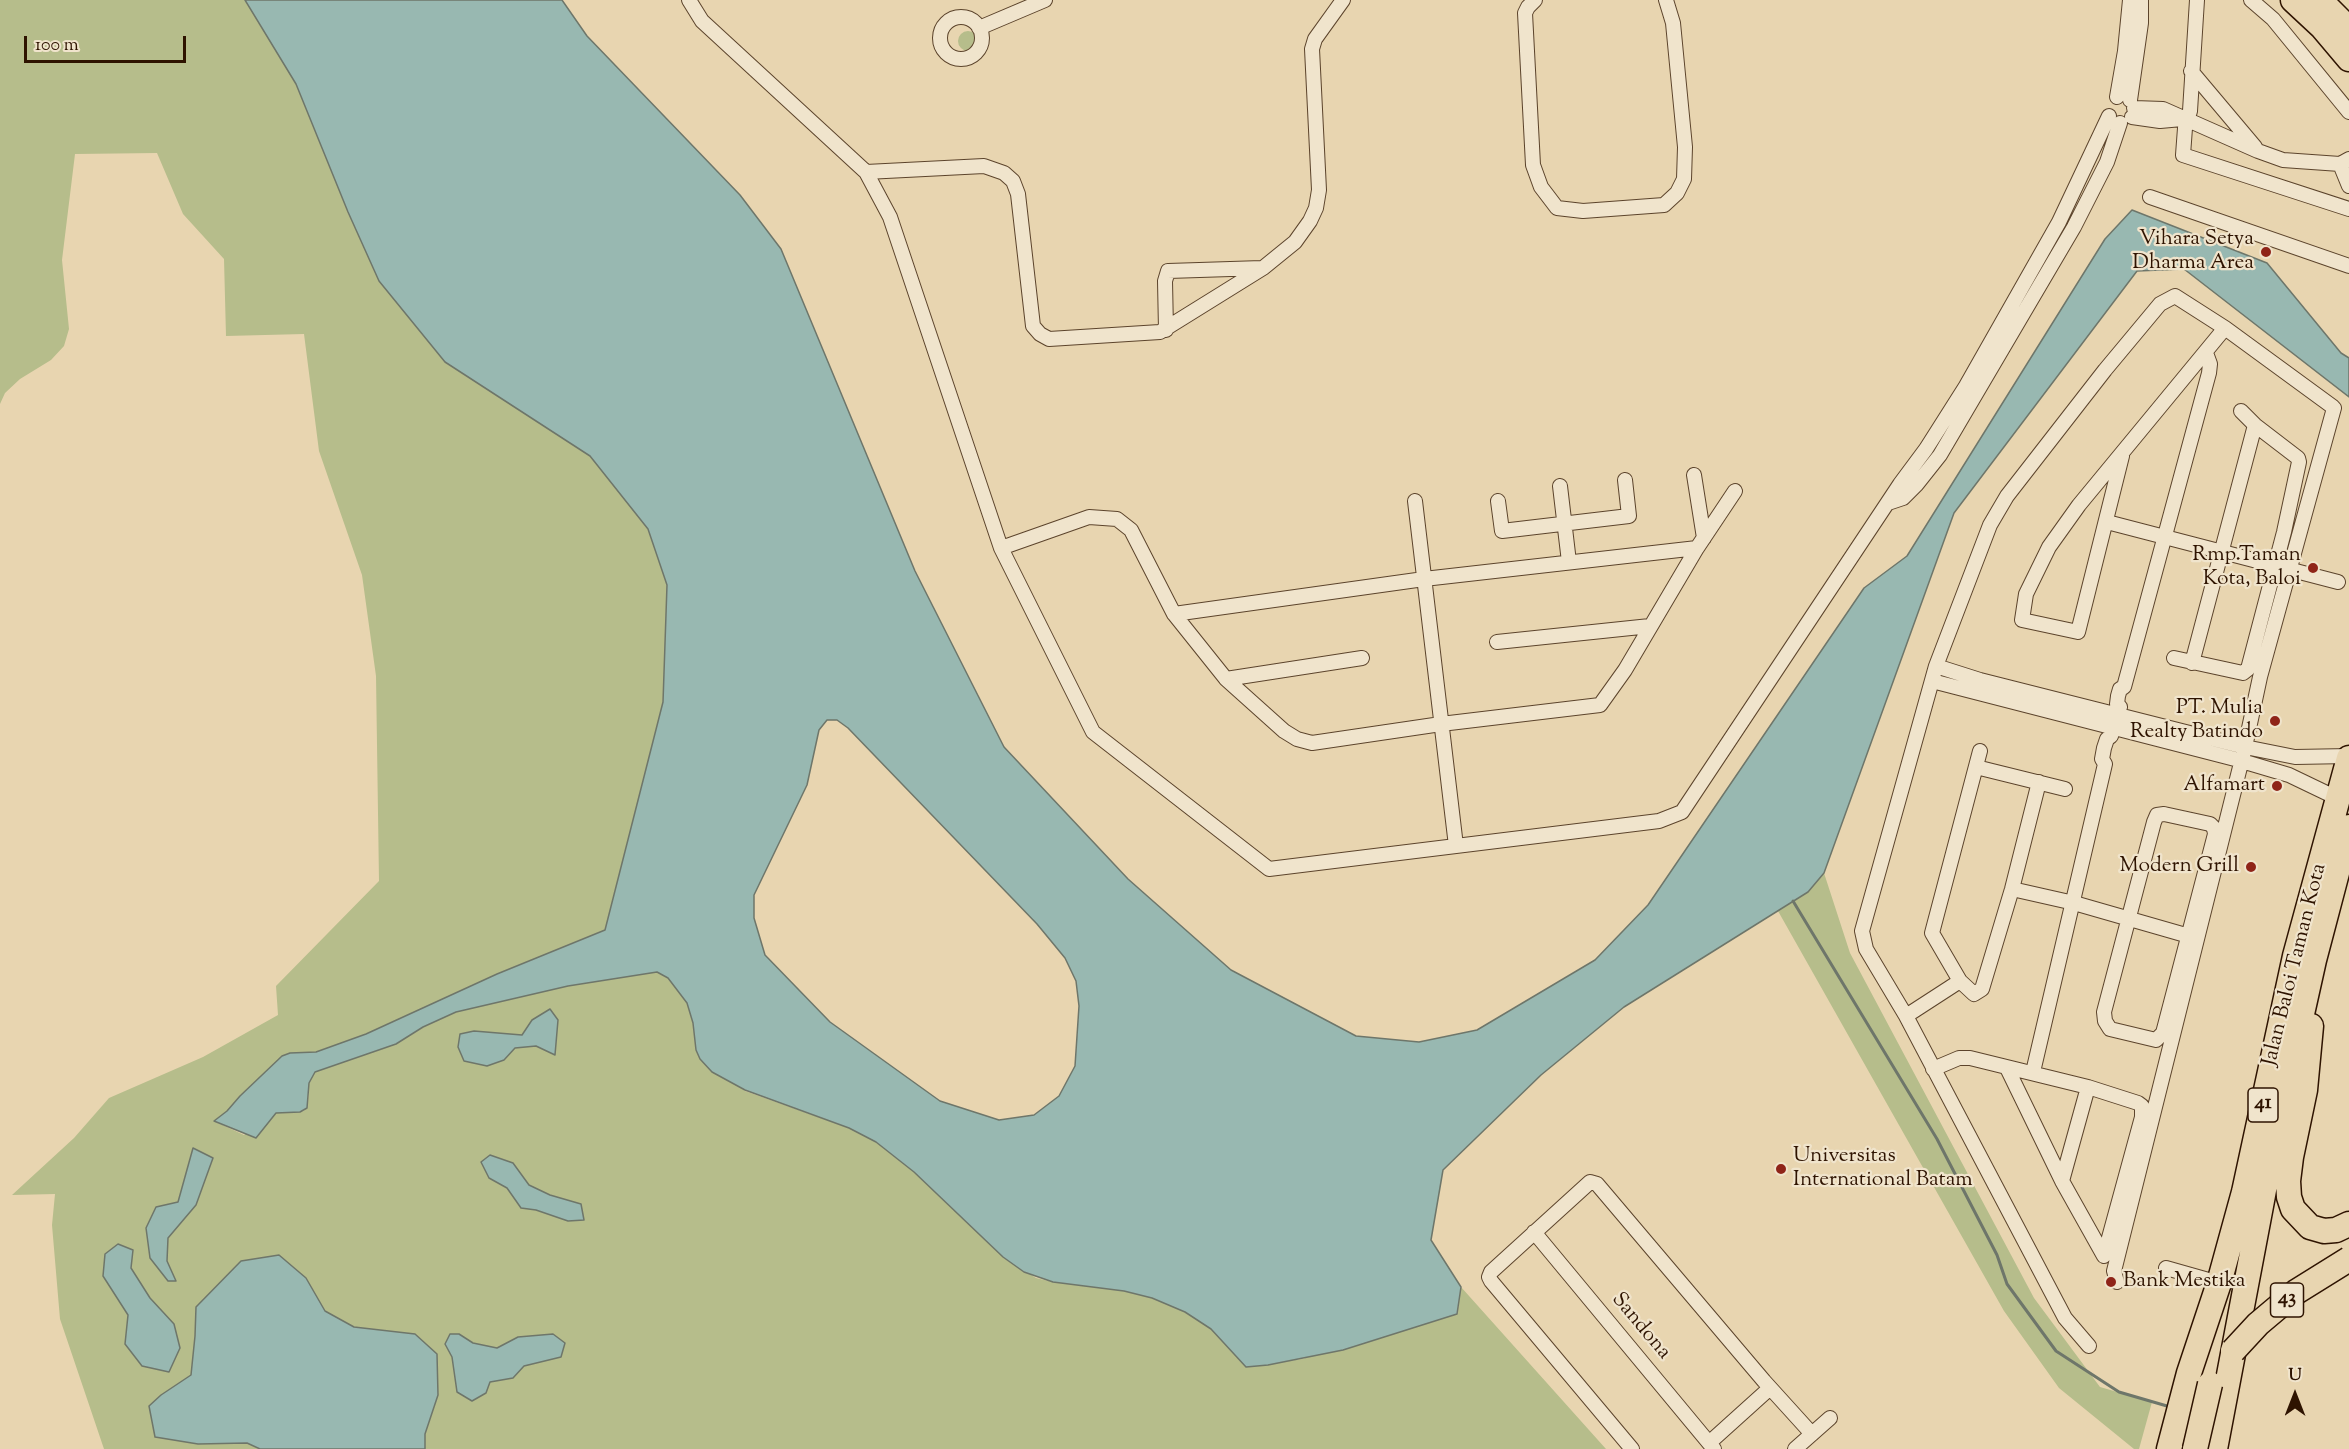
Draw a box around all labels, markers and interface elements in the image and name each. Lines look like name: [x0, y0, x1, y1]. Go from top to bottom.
scale bar: [27, 24, 189, 62]
text: 100 m: [35, 33, 79, 59]
place label: Vihara Setya Dharma Area: [2132, 227, 2254, 277]
marker: Vihara Setya Dharma Area: [2259, 245, 2273, 259]
place label: Rmp.Taman Kota, Baloi: [2192, 543, 2301, 593]
marker: Rmp.Taman Kota, Baloi: [2306, 561, 2320, 575]
place label: PT. Mulia Realty Batindo: [2130, 696, 2263, 746]
marker: PT. Mulia Realty Batindo: [2268, 714, 2282, 728]
place label: Alfamart: [2183, 773, 2265, 799]
marker: Alfamart: [2270, 779, 2284, 793]
place label: Modern Grill: [2120, 854, 2239, 880]
marker: Modern Grill: [2244, 860, 2258, 874]
street label: Jalan Baloi Taman Kota: [2259, 861, 2333, 1069]
road number: 41: [2248, 1088, 2278, 1122]
place label: Universitas International Batam: [1793, 1144, 1973, 1194]
marker: Universitas International Batam: [1774, 1162, 1788, 1176]
place label: Bank Mestika: [2123, 1269, 2246, 1295]
marker: Bank Mestika: [2104, 1275, 2118, 1289]
road number: 43: [2270, 1283, 2304, 1317]
street label: Sandona: [1605, 1288, 1675, 1366]
north arrow: [2265, 1365, 2325, 1425]
text: U: [2288, 1365, 2302, 1388]

